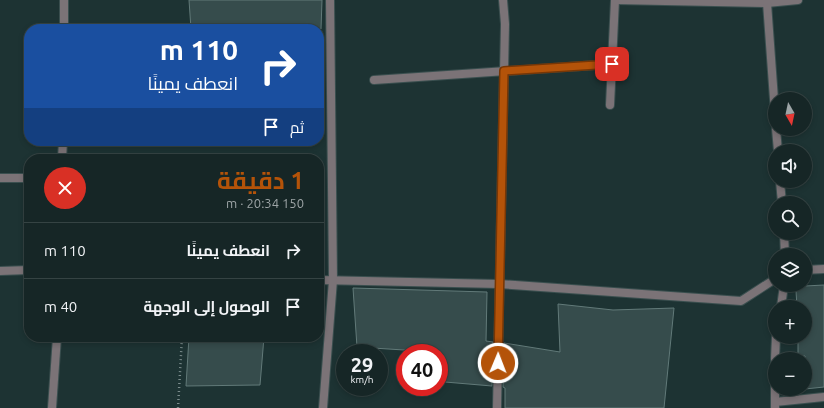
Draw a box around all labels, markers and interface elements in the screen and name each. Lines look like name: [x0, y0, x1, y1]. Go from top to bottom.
text: 110 m: [160, 34, 238, 65]
icon: right: [252, 40, 304, 92]
pin: [595, 47, 629, 81]
icon: arrive: [601, 53, 623, 75]
text: انعطف يمينًا: [147, 73, 238, 93]
north arrow: [768, 92, 812, 136]
map controls: [768, 92, 812, 396]
icon: arrive: [260, 116, 282, 138]
text: ثم: [290, 119, 304, 136]
button: sound: [768, 144, 812, 188]
button: close: [44, 167, 86, 209]
text: 1 دقيقة: [217, 167, 304, 194]
text: 150 m · 20:34: [226, 196, 304, 210]
button: search: [768, 196, 812, 240]
icon: right: [282, 240, 304, 262]
text: 110 m: [44, 242, 86, 259]
text: انعطف يمينًا: [186, 242, 270, 259]
button: layers: [768, 248, 812, 292]
icon: arrive: [282, 296, 304, 318]
text: 40 m: [44, 298, 77, 315]
text: الوصول إلى الوجهة: [143, 298, 270, 315]
button: +: [768, 300, 812, 344]
position arrow: [477, 342, 519, 384]
speed limit sign: 40: [396, 344, 448, 396]
button: −: [768, 352, 812, 396]
text: 29: [351, 353, 373, 376]
text: km/h: [350, 374, 374, 385]

